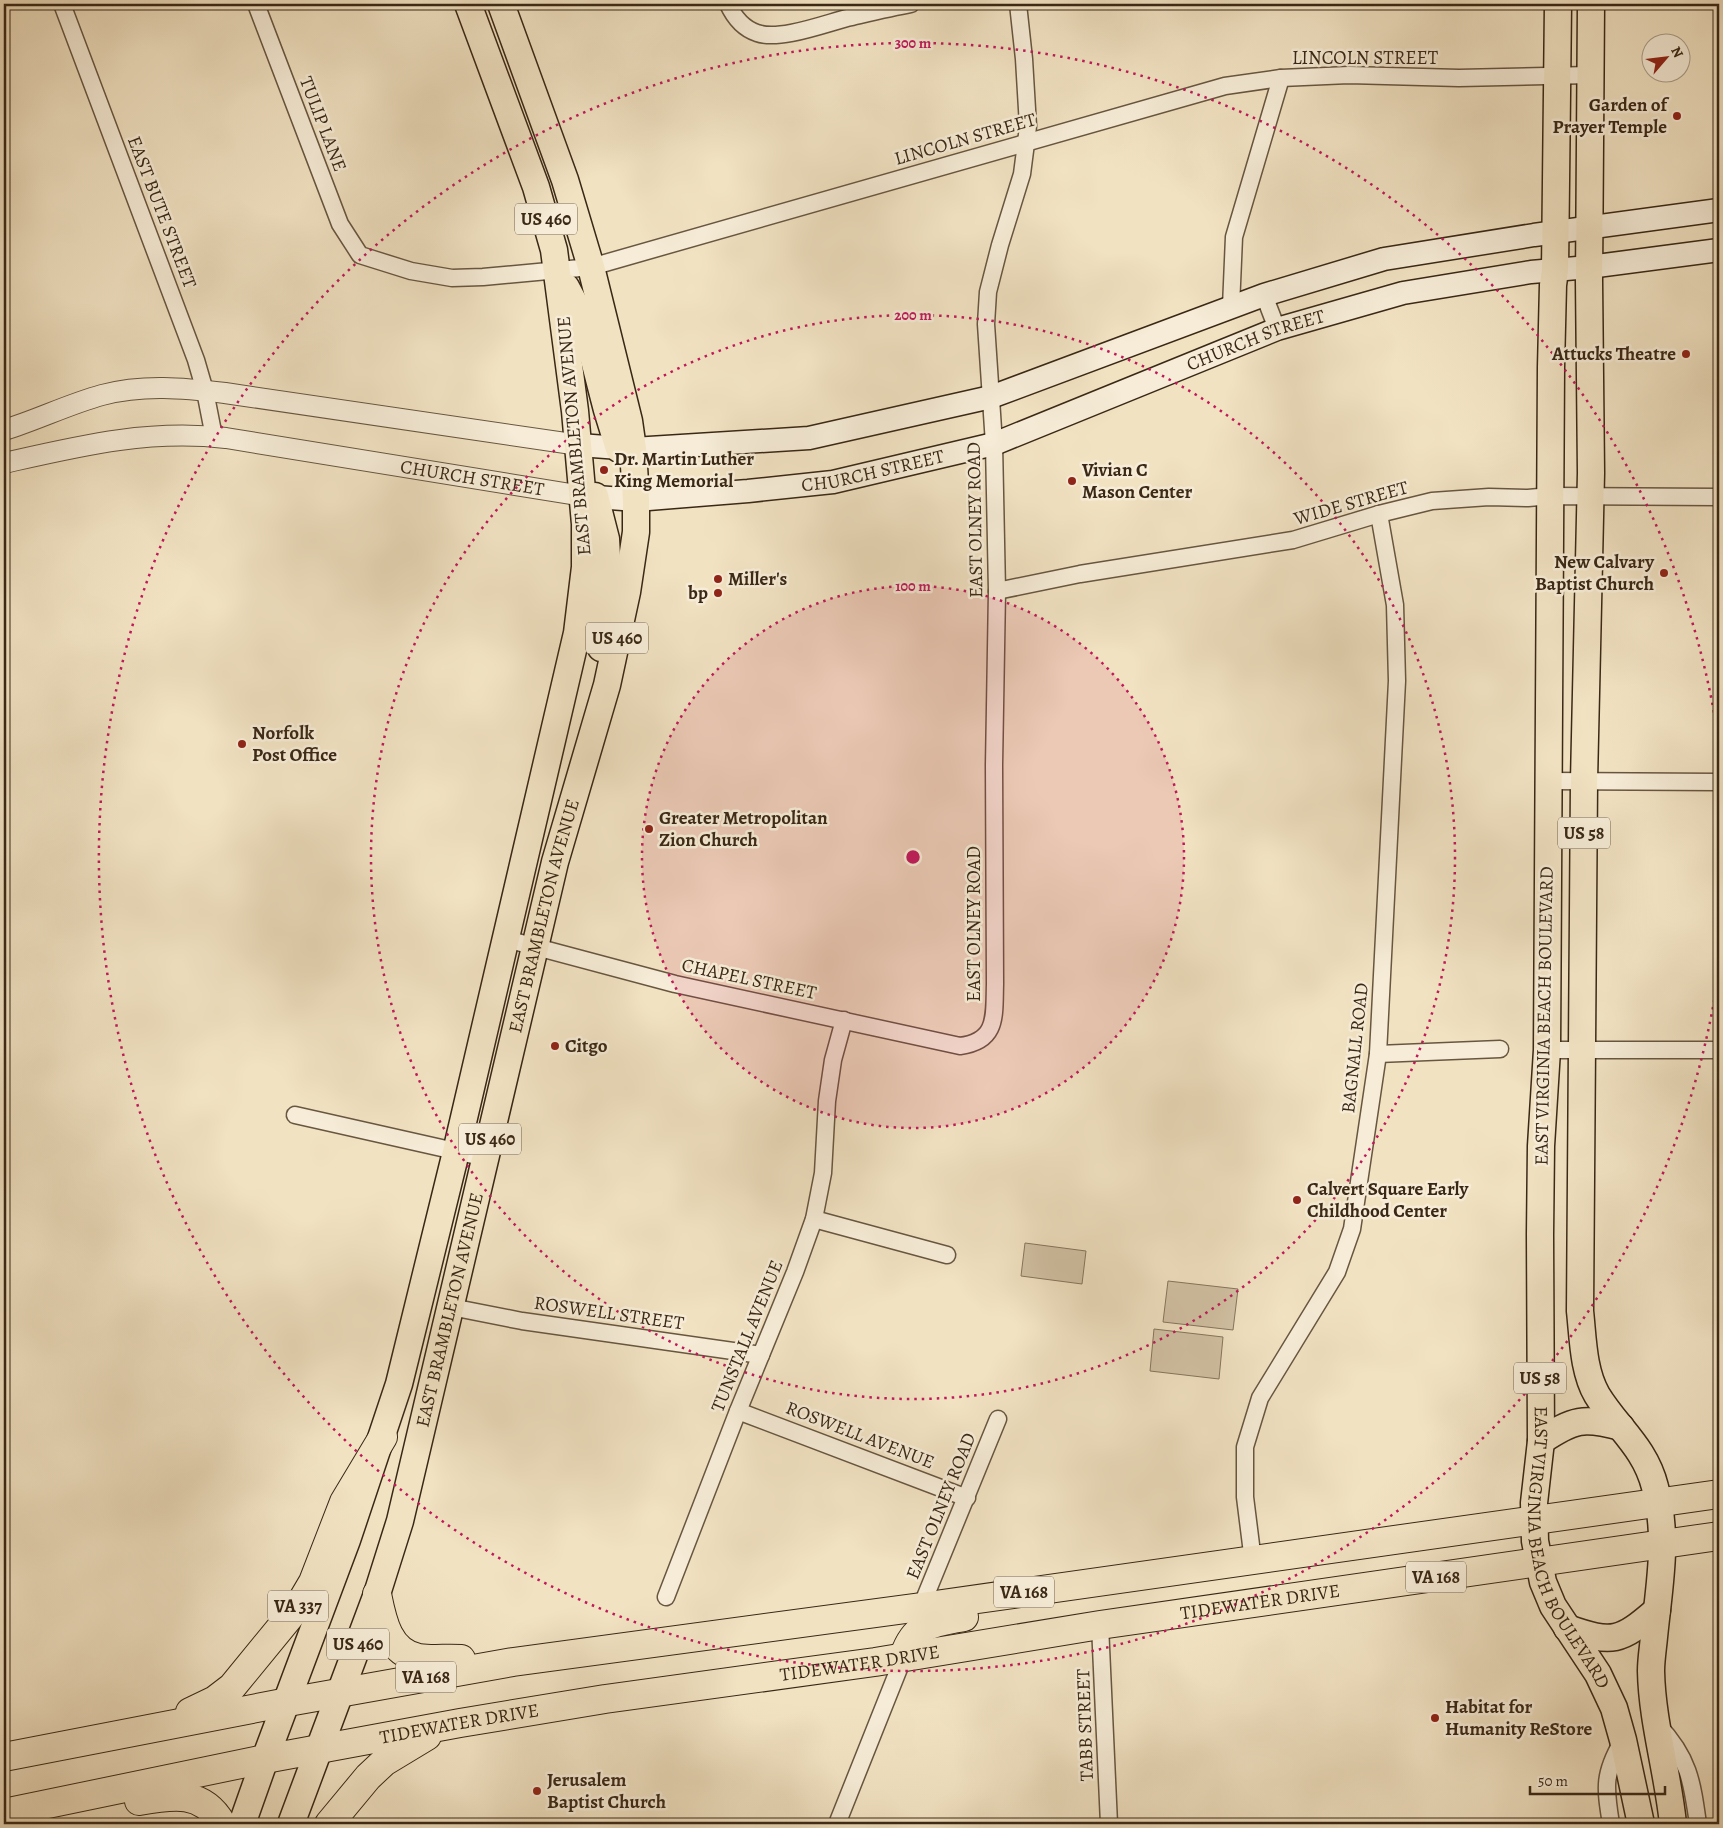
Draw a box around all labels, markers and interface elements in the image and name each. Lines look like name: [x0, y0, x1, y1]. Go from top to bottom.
north arrow: [1640, 32, 1690, 82]
text: 300 m: [895, 33, 932, 53]
text: N: [1666, 43, 1688, 61]
street label: LINCOLN STREET: [1292, 45, 1439, 71]
street label: TULIP LANE: [293, 73, 353, 175]
place label: Garden of Prayer Temple: [1553, 92, 1670, 140]
street label: LINCOLN STREET: [891, 106, 1039, 172]
marker: Garden of Prayer Temple: [1671, 110, 1683, 122]
street label: EAST BUTE STREET: [121, 132, 203, 292]
road number: US 460: [515, 203, 577, 234]
street label: CHURCH STREET: [1183, 303, 1328, 377]
text: 200 m: [894, 305, 932, 325]
street label: EAST BRAMBLETON AVENUE: [551, 315, 597, 557]
place label: Attucks Theatre: [1551, 341, 1676, 367]
marker: Attucks Theatre: [1680, 348, 1692, 360]
street label: EAST OLNEY ROAD: [961, 442, 989, 598]
street label: CHURCH STREET: [800, 443, 947, 498]
place label: Dr. Martin Luther King Memorial: [614, 446, 754, 494]
street label: CHURCH STREET: [398, 453, 547, 503]
place label: Vivian C Mason Center: [1081, 457, 1192, 505]
marker: Dr. Martin Luther King Memorial: [598, 464, 610, 476]
street label: WIDE STREET: [1290, 474, 1412, 532]
marker: Vivian C Mason Center: [1066, 475, 1078, 487]
place label: New Calvary Baptist Church: [1535, 549, 1655, 597]
place label: Miller's: [728, 566, 788, 592]
marker: New Calvary Baptist Church: [1658, 567, 1670, 579]
marker: Miller's: [712, 573, 724, 585]
text: 100 m: [895, 576, 931, 596]
place label: bp: [687, 580, 708, 606]
marker: bp: [712, 587, 724, 599]
road number: US 460: [586, 622, 648, 654]
place label: Norfolk Post Office: [252, 720, 337, 768]
marker: Norfolk Post Office: [236, 738, 248, 750]
street label: EAST BRAMBLETON AVENUE: [502, 796, 586, 1036]
place label: Greater Metropolitan Zion Church: [659, 805, 828, 853]
road number: US 58: [1558, 818, 1610, 848]
marker: Greater Metropolitan Zion Church: [643, 823, 655, 835]
street label: EAST OLNEY ROAD: [961, 846, 987, 1002]
centre of rings: [904, 848, 922, 866]
street label: EAST VIRGINIA BEACH BOULEVARD: [1528, 866, 1560, 1166]
street label: CHAPEL STREET: [679, 952, 819, 1006]
street label: BAGNALL ROAD: [1335, 982, 1375, 1114]
place label: Citgo: [565, 1033, 608, 1059]
marker: Citgo: [549, 1040, 561, 1052]
road number: US 460: [459, 1124, 521, 1154]
place label: Calvert Square Early Childhood Center: [1307, 1176, 1470, 1224]
street label: EAST BRAMBLETON AVENUE: [409, 1190, 490, 1430]
marker: Calvert Square Early Childhood Center: [1291, 1194, 1303, 1206]
street label: TUNSTALL AVENUE: [705, 1256, 789, 1416]
street label: ROSWELL STREET: [532, 1290, 686, 1336]
road number: US 58: [1514, 1362, 1566, 1394]
street label: ROSWELL AVENUE: [782, 1395, 938, 1475]
street label: EAST VIRGINIA BEACH BOULEVARD: [1521, 1406, 1616, 1693]
street label: EAST OLNEY ROAD: [900, 1429, 982, 1583]
road number: VA 168: [1406, 1561, 1466, 1592]
road number: VA 168: [994, 1576, 1054, 1608]
street label: TIDEWATER DRIVE: [1178, 1578, 1342, 1626]
road number: VA 337: [268, 1590, 328, 1622]
road number: US 460: [327, 1628, 389, 1660]
street label: TIDEWATER DRIVE: [778, 1639, 941, 1688]
road number: VA 168: [396, 1661, 456, 1692]
street label: TABB STREET: [1070, 1668, 1100, 1782]
place label: Habitat for Humanity ReStore: [1445, 1694, 1593, 1742]
street label: TIDEWATER DRIVE: [378, 1697, 541, 1751]
marker: Habitat for Humanity ReStore: [1429, 1712, 1441, 1724]
scale bar: [1530, 1763, 1666, 1795]
place label: Jerusalem Baptist Church: [547, 1767, 666, 1815]
text: 50 m: [1538, 1771, 1568, 1791]
marker: Jerusalem Baptist Church: [531, 1785, 543, 1797]

